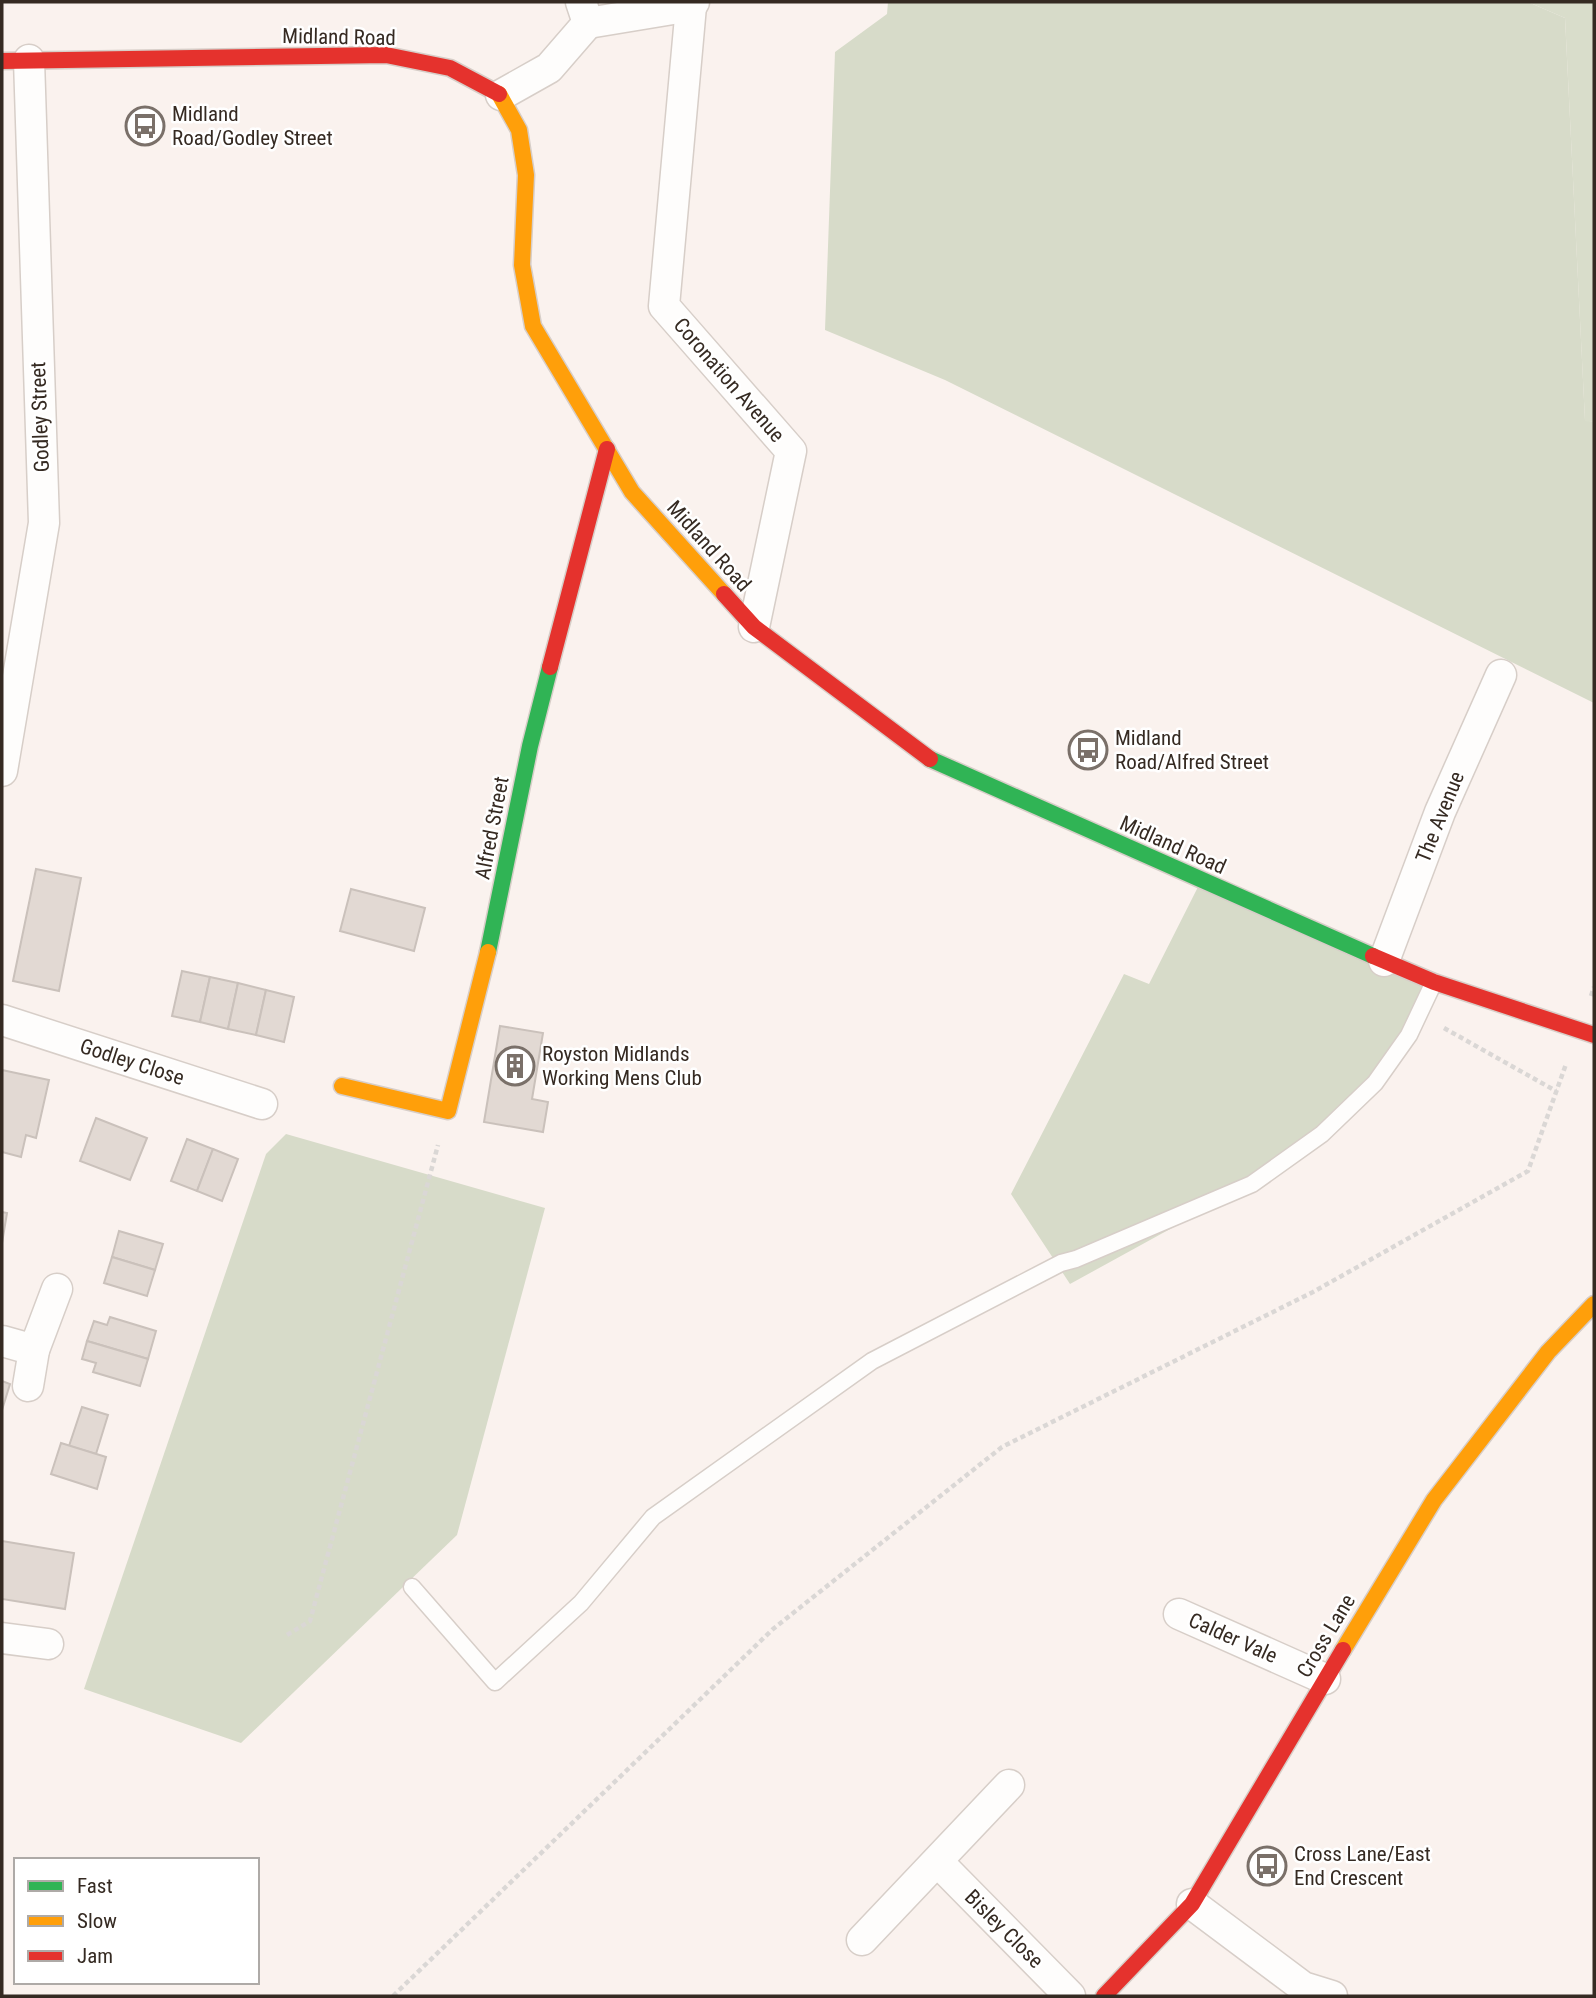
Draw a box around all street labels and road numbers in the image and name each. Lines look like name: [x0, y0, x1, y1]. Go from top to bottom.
street label: Midland Road: [282, 24, 396, 50]
street label: Coronation Avenue: [669, 313, 789, 447]
street label: Godley Street: [26, 361, 54, 473]
street label: Midland Road: [662, 496, 756, 596]
street label: The Avenue: [1411, 768, 1469, 866]
street label: Alfred Street: [470, 775, 514, 881]
street label: Midland Road: [1116, 811, 1230, 879]
street label: Godley Close: [77, 1034, 187, 1090]
street label: Cross Lane: [1292, 1590, 1360, 1682]
street label: Calder Vale: [1185, 1608, 1281, 1668]
street label: Bisley Close: [960, 1885, 1048, 1973]

